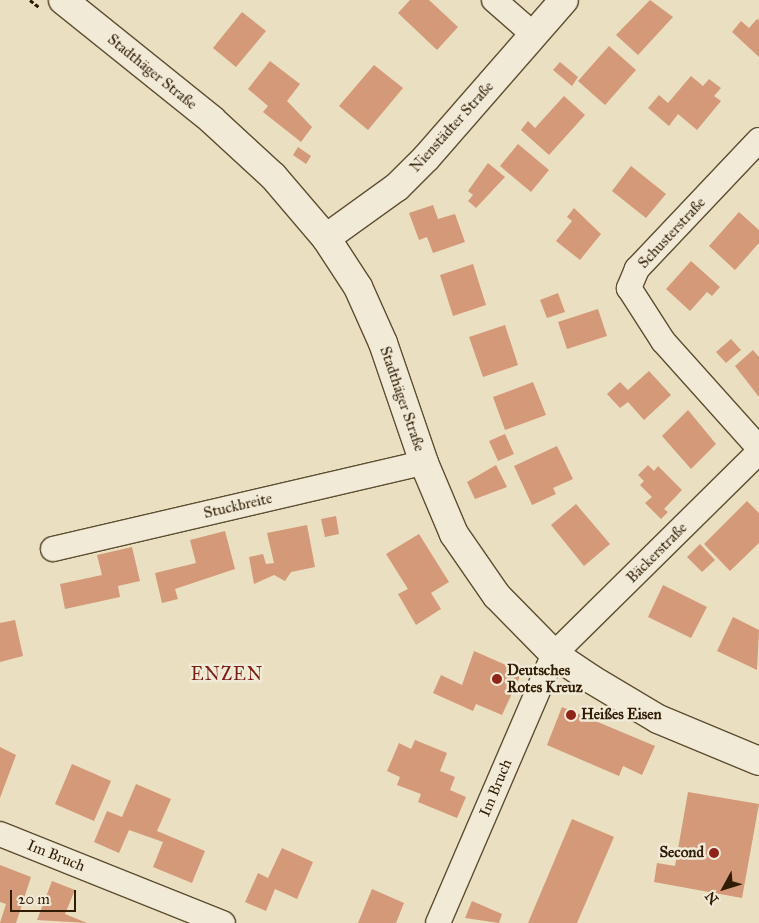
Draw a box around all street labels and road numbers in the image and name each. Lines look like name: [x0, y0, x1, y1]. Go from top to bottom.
street label: Stadthäger Straße: [104, 30, 200, 114]
street label: Nienstädter Straße: [406, 78, 498, 176]
street label: Schusterstraße: [635, 194, 709, 272]
street label: Stadthäger Straße: [376, 344, 428, 454]
street label: Stuckbreite: [202, 489, 274, 523]
street label: Bäckerstraße: [623, 519, 691, 587]
street label: Im Bruch: [476, 757, 516, 819]
street label: Im Bruch: [25, 836, 87, 876]

